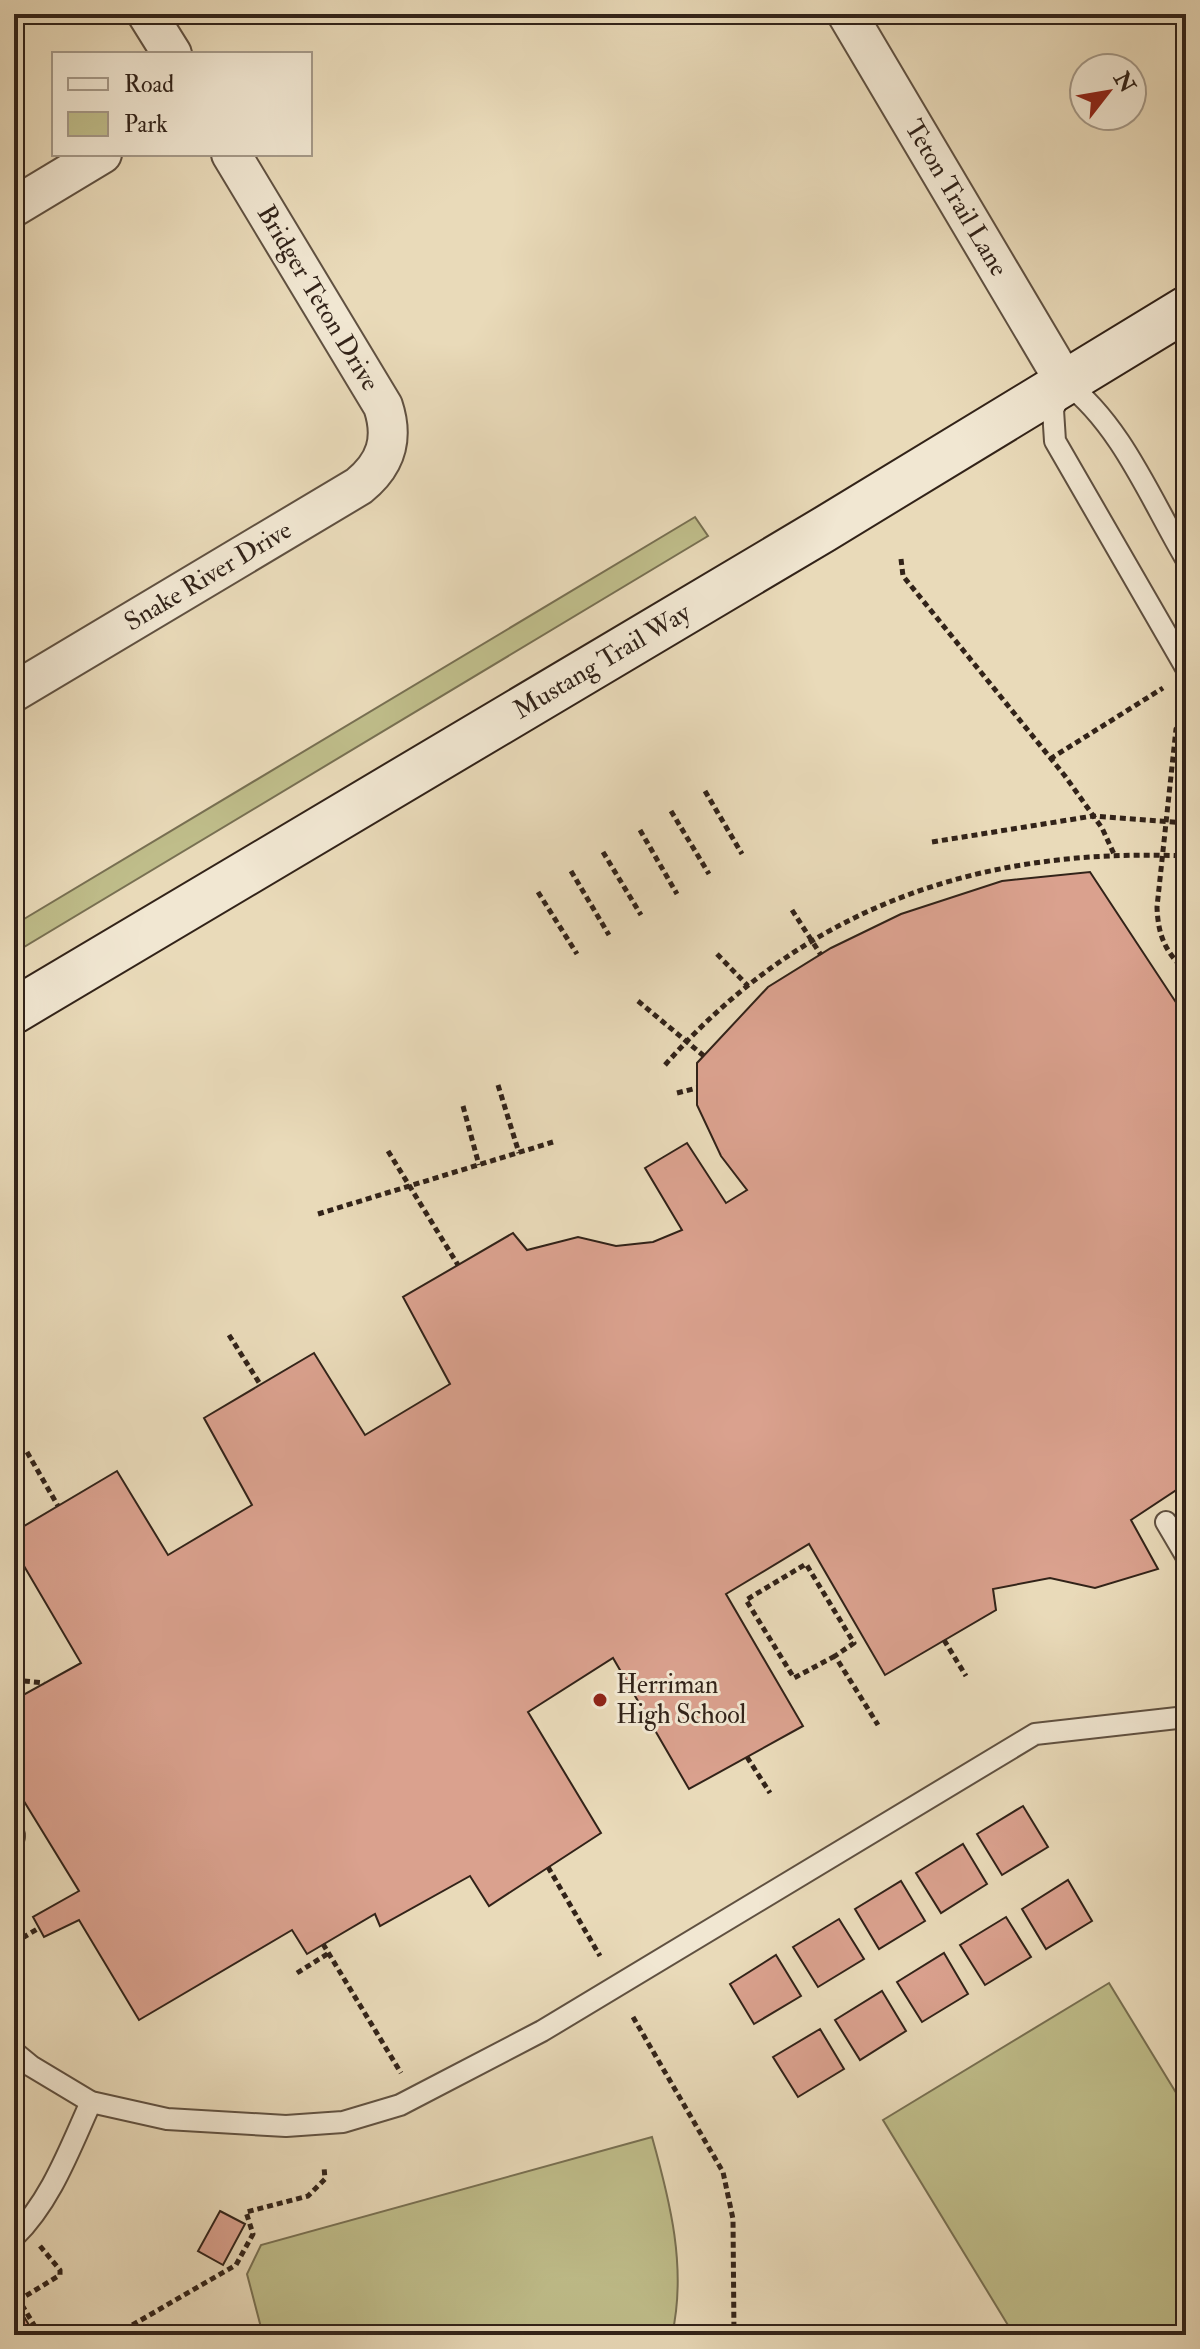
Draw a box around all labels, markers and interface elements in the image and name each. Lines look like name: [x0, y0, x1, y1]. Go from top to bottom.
legend: [52, 52, 312, 156]
north arrow: [1068, 52, 1148, 132]
text: N: [1107, 66, 1142, 98]
text: Road: [124, 69, 174, 100]
text: Park: [124, 109, 168, 140]
street label: Teton Trail Lane: [897, 114, 1015, 282]
street label: Bridger Teton Drive: [250, 199, 386, 397]
street label: Snake River Drive: [119, 514, 298, 638]
street label: Mustang Trail Way: [508, 596, 697, 726]
place label: Herriman High School: [616, 1669, 747, 1731]
marker: Herriman High School: [591, 1691, 609, 1709]

